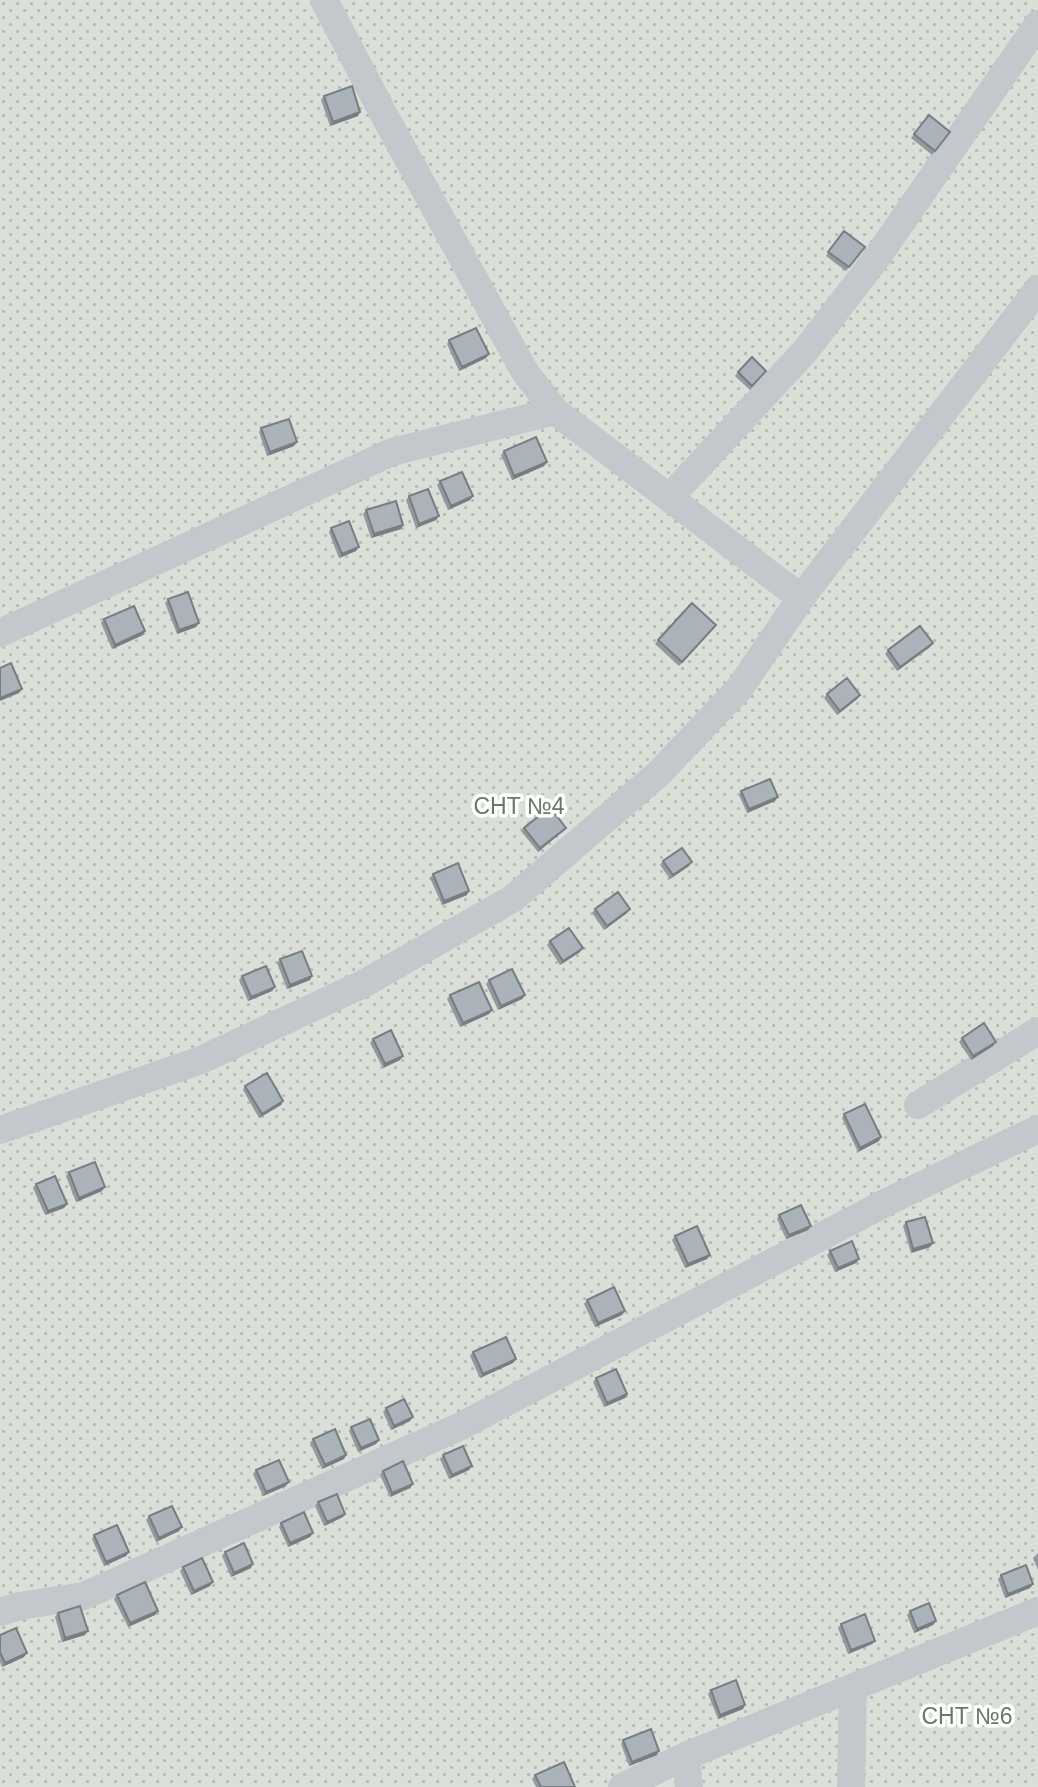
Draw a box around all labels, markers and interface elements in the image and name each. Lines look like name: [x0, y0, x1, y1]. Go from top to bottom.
park label: СНТ №4: [473, 793, 565, 819]
park label: СНТ №6: [921, 1703, 1013, 1729]

